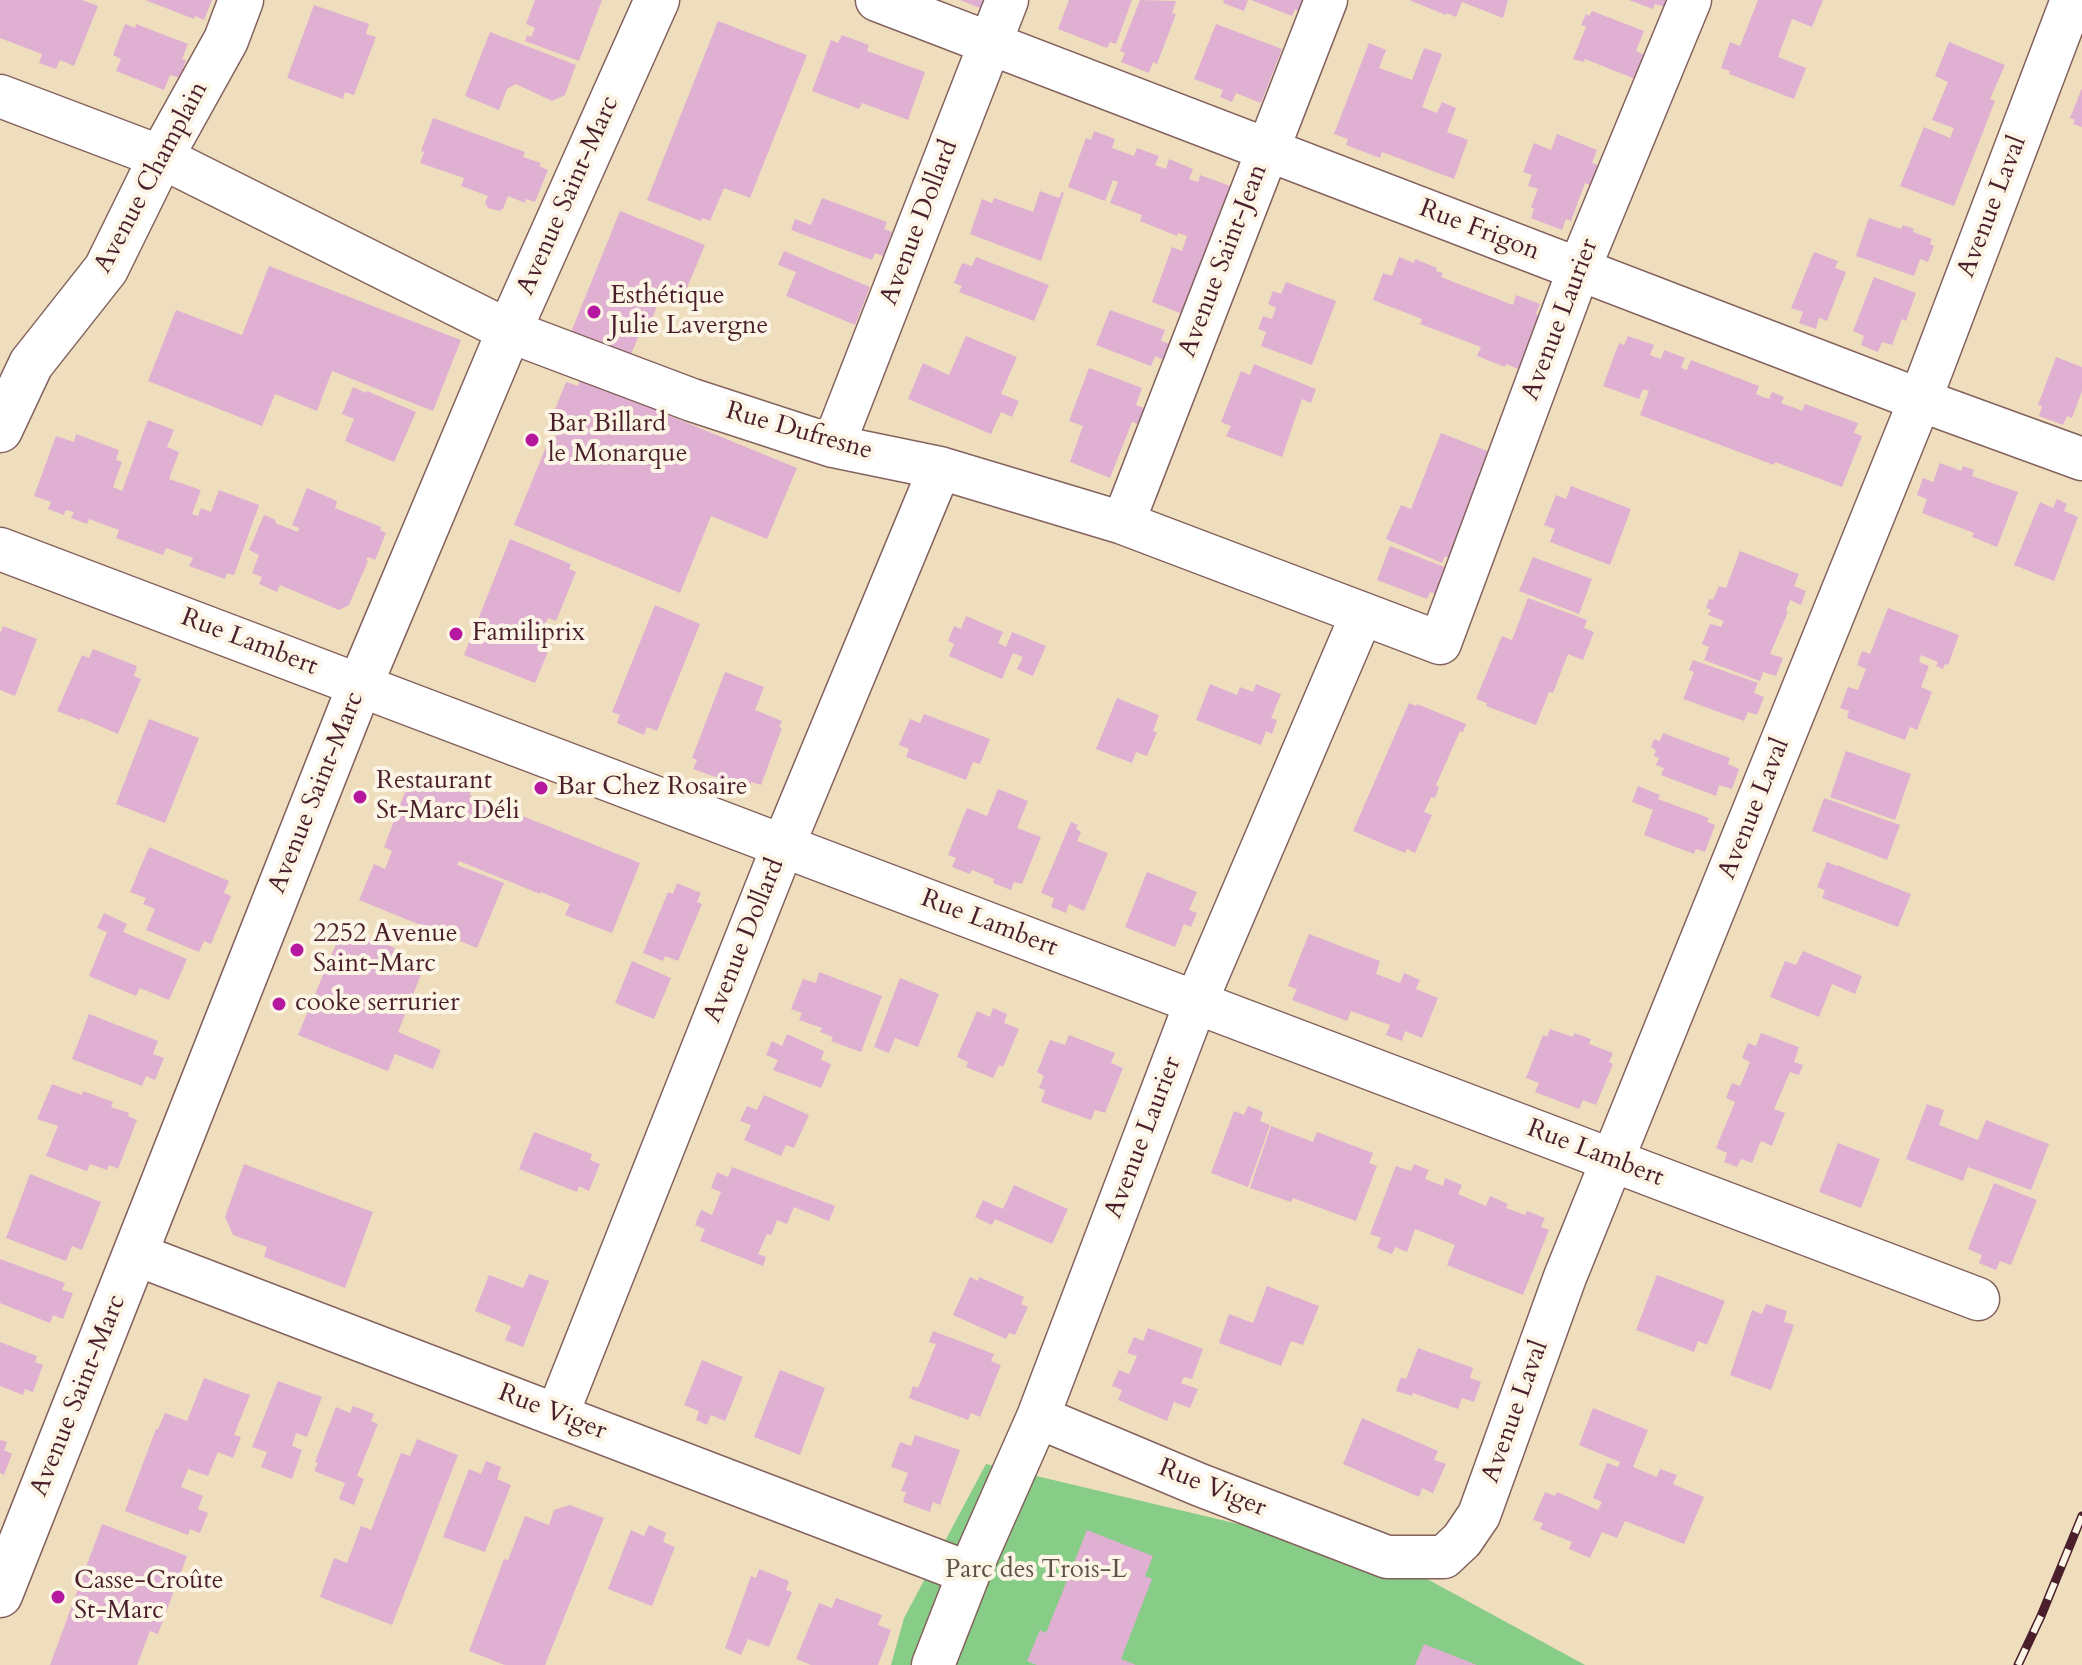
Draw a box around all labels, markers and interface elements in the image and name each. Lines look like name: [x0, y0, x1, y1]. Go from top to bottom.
street label: Avenue Champlain: [88, 77, 216, 279]
street label: Avenue Saint-Marc: [511, 92, 627, 300]
street label: Avenue Laval: [1952, 132, 2034, 282]
street label: Avenue Dollard: [874, 136, 966, 310]
street label: Avenue Saint-Jean: [1173, 160, 1275, 362]
street label: Rue Frigon: [1415, 194, 1543, 268]
street label: Avenue Laurier: [1516, 235, 1606, 405]
place label: Esthétique Julie Lavergne: [610, 281, 768, 342]
marker: Esthétique Julie Lavergne: [585, 303, 603, 321]
street label: Rue Dufresne: [722, 396, 876, 468]
place label: Bar Billard le Monarque: [548, 409, 687, 470]
marker: Bar Billard le Monarque: [523, 431, 541, 449]
street label: Rue Lambert: [176, 603, 322, 683]
place label: Familiprix: [472, 618, 585, 650]
marker: Familiprix: [447, 625, 465, 643]
street label: Avenue Saint-Marc: [262, 688, 372, 898]
street label: Avenue Laval: [1713, 734, 1797, 884]
place label: Restaurant St-Marc Déli: [376, 766, 520, 828]
place label: Bar Chez Rosaire: [557, 772, 748, 804]
marker: Bar Chez Rosaire: [532, 779, 550, 797]
marker: Restaurant St-Marc Déli: [351, 788, 369, 806]
street label: Avenue Dollard: [698, 854, 792, 1028]
street label: Rue Lambert: [916, 884, 1062, 964]
place label: 2252 Avenue Saint-Marc: [313, 919, 458, 980]
marker: 2252 Avenue Saint-Marc: [288, 941, 306, 959]
place label: cooke serrurier: [295, 988, 459, 1020]
marker: cooke serrurier: [270, 995, 288, 1013]
street label: Avenue Laurier: [1099, 1053, 1189, 1223]
street label: Rue Lambert: [1522, 1114, 1668, 1194]
street label: Avenue Saint-Marc: [24, 1291, 134, 1501]
street label: Avenue Laval: [1476, 1337, 1556, 1487]
street label: Rue Viger: [493, 1378, 611, 1448]
street label: Rue Viger: [1154, 1453, 1270, 1525]
park label: Parc des Trois-L: [945, 1555, 1127, 1587]
place label: Casse-Croûte St-Marc: [74, 1566, 224, 1628]
marker: Casse-Croûte St-Marc: [49, 1588, 67, 1606]

